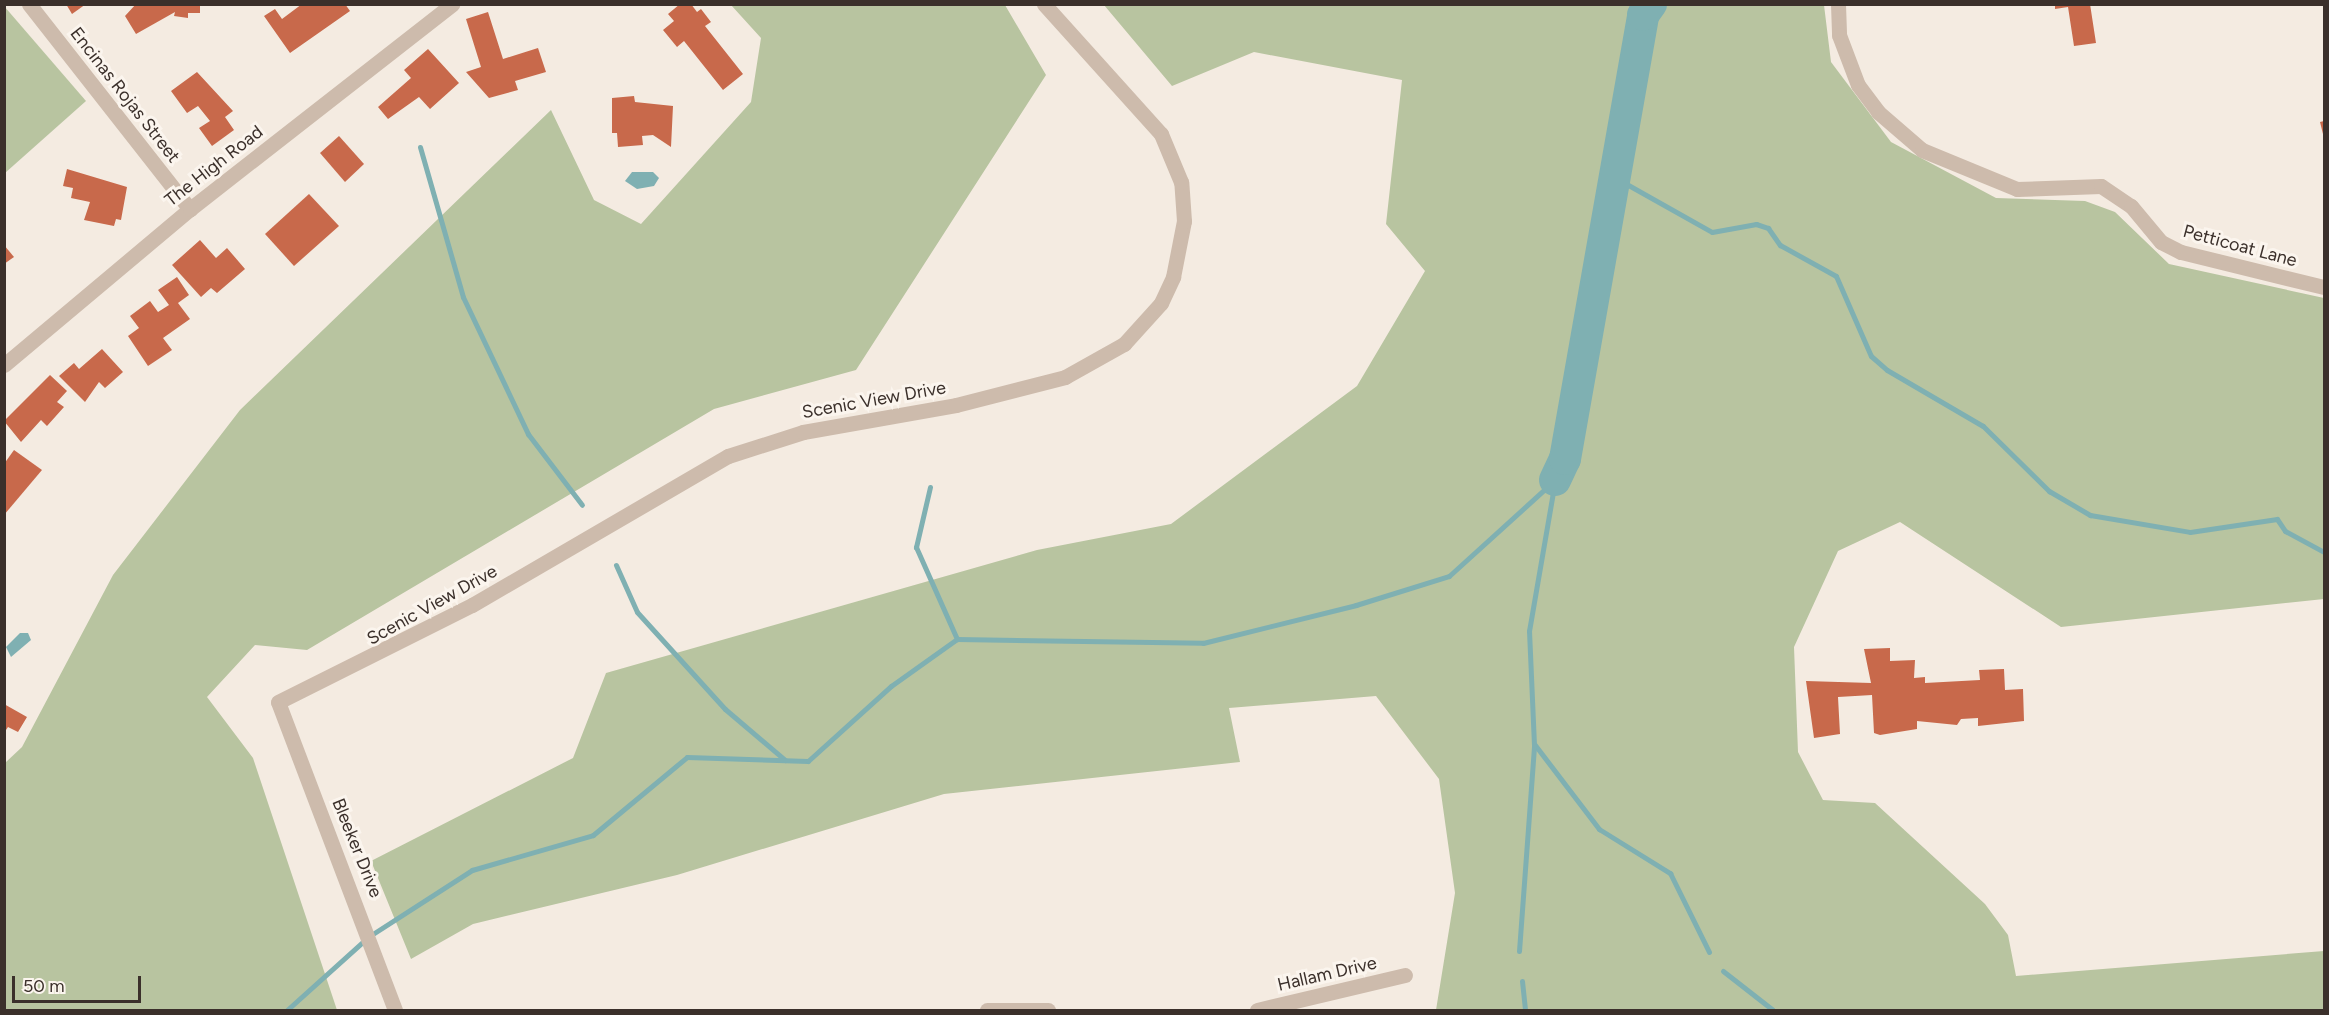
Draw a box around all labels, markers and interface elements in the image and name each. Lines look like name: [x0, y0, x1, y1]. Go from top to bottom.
street label: Encinas Rojas Street: [66, 23, 184, 167]
street label: The High Road: [161, 121, 267, 211]
street label: Petticoat Lane: [2181, 220, 2299, 272]
street label: Scenic View Drive: [801, 377, 947, 423]
street label: Scenic View Drive: [363, 560, 501, 650]
street label: Bleeker Drive: [327, 795, 387, 901]
street label: Hallam Drive: [1275, 952, 1379, 996]
scale bar: [15, 964, 144, 1002]
text: 50 m: [23, 975, 65, 997]

